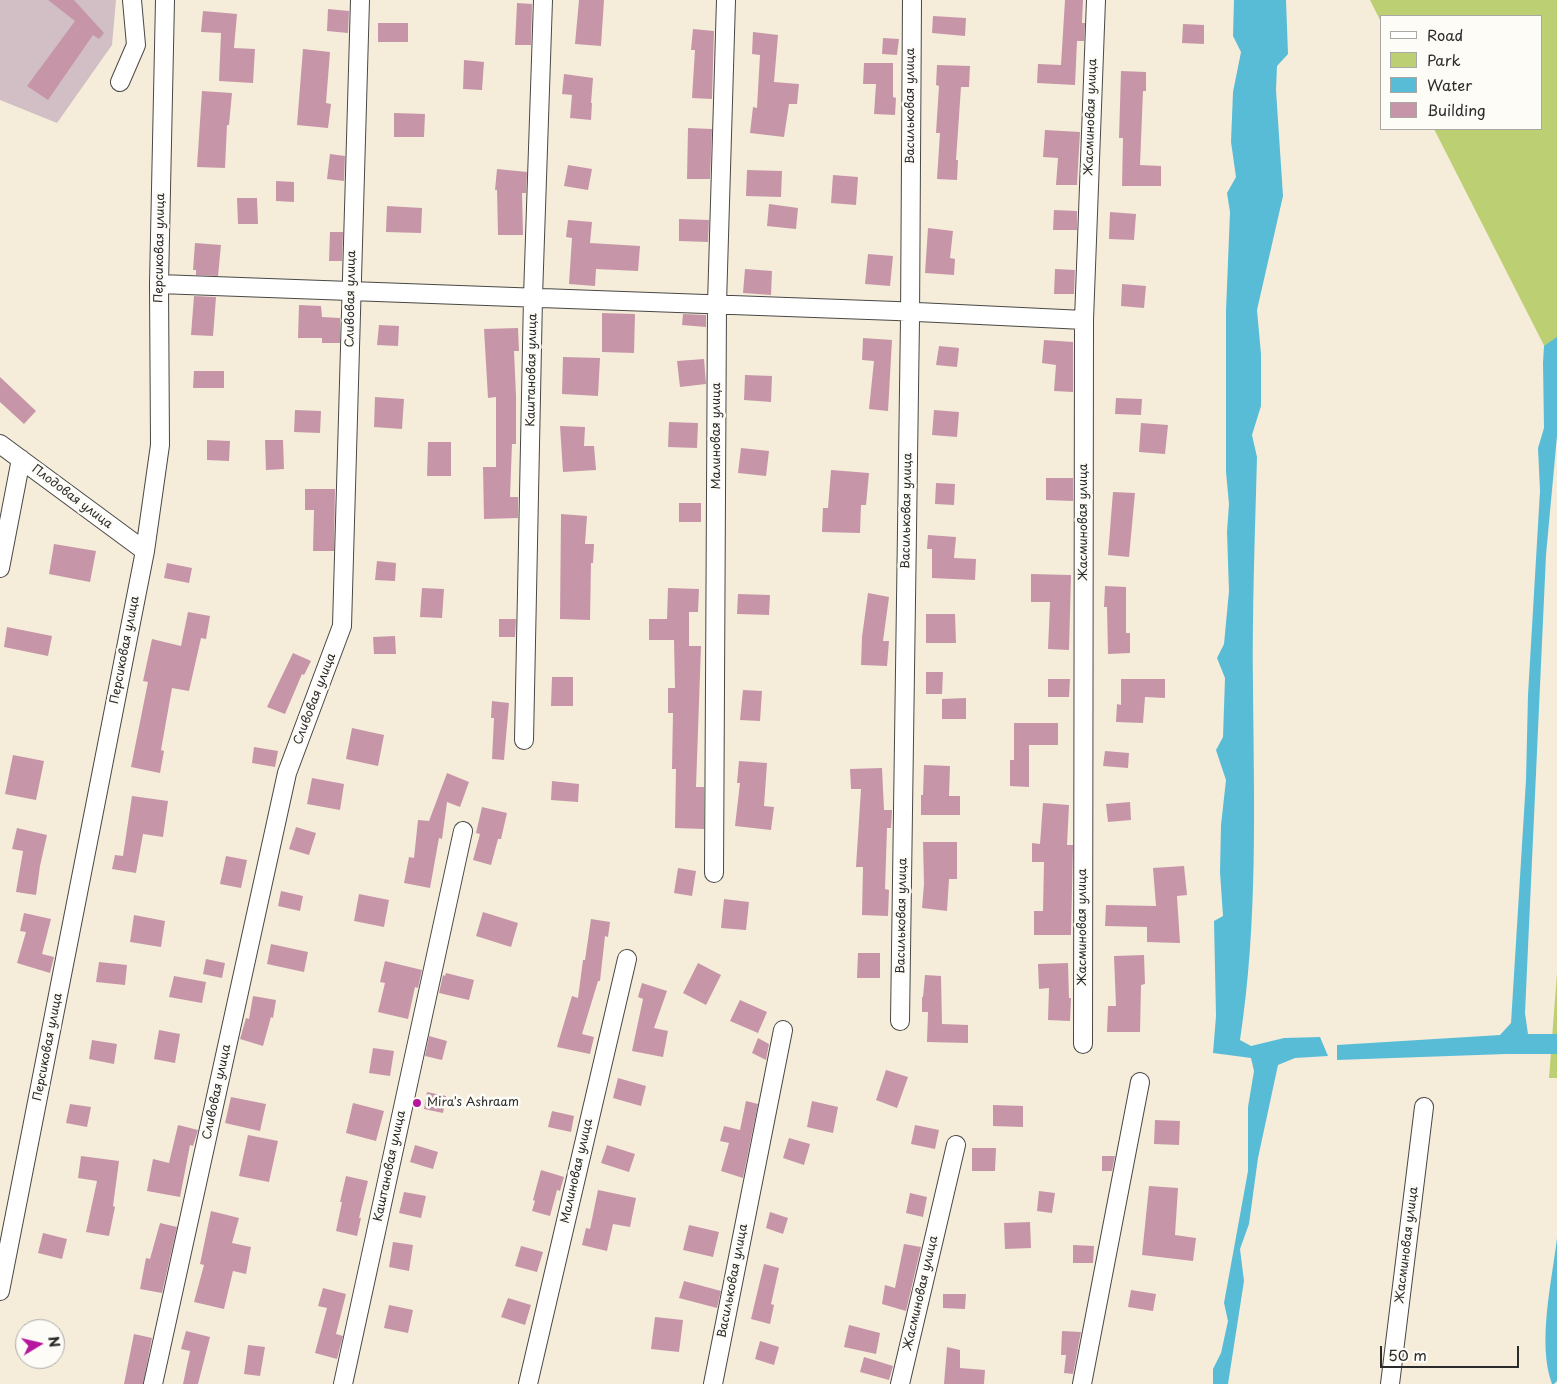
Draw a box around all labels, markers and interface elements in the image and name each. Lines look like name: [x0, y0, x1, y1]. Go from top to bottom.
legend: [1380, 15, 1542, 130]
text: Road: [1427, 23, 1463, 46]
street label: Васильковая улица: [904, 48, 918, 164]
text: Park: [1427, 48, 1461, 71]
street label: Жасминовая улица: [1082, 58, 1100, 176]
text: Water: [1427, 73, 1472, 96]
text: Building: [1427, 98, 1486, 121]
street label: Персиковая улица: [152, 193, 168, 303]
street label: Сливовая улица: [343, 250, 359, 348]
street label: Каштановая улица: [524, 313, 540, 427]
street label: Малиновая улица: [710, 382, 724, 490]
street label: Васильковая улица: [899, 453, 915, 569]
street label: Плодовая улица: [29, 462, 115, 532]
street label: Жасминовая улица: [1077, 463, 1091, 581]
street label: Персиковая улица: [107, 595, 143, 705]
street label: Сливовая улица: [291, 651, 339, 747]
street label: Васильковая улица: [894, 858, 910, 974]
street label: Жасминовая улица: [1076, 868, 1090, 986]
street label: Персиковая улица: [30, 992, 66, 1102]
street label: Сливовая улица: [200, 1043, 234, 1141]
place label: Mira's Ashraam: [427, 1096, 519, 1110]
marker: Mira's Ashraam: [411, 1097, 423, 1109]
street label: Каштановая улица: [371, 1109, 409, 1223]
street label: Малиновая улица: [558, 1117, 596, 1225]
street label: Жасминовая улица: [1393, 1186, 1421, 1304]
street label: Васильковая улица: [715, 1223, 751, 1339]
street label: Жасминовая улица: [901, 1234, 941, 1352]
north arrow: [15, 1319, 65, 1369]
text: N: [43, 1335, 66, 1349]
scale bar: [1382, 1336, 1521, 1368]
text: 50 m: [1388, 1343, 1427, 1366]

